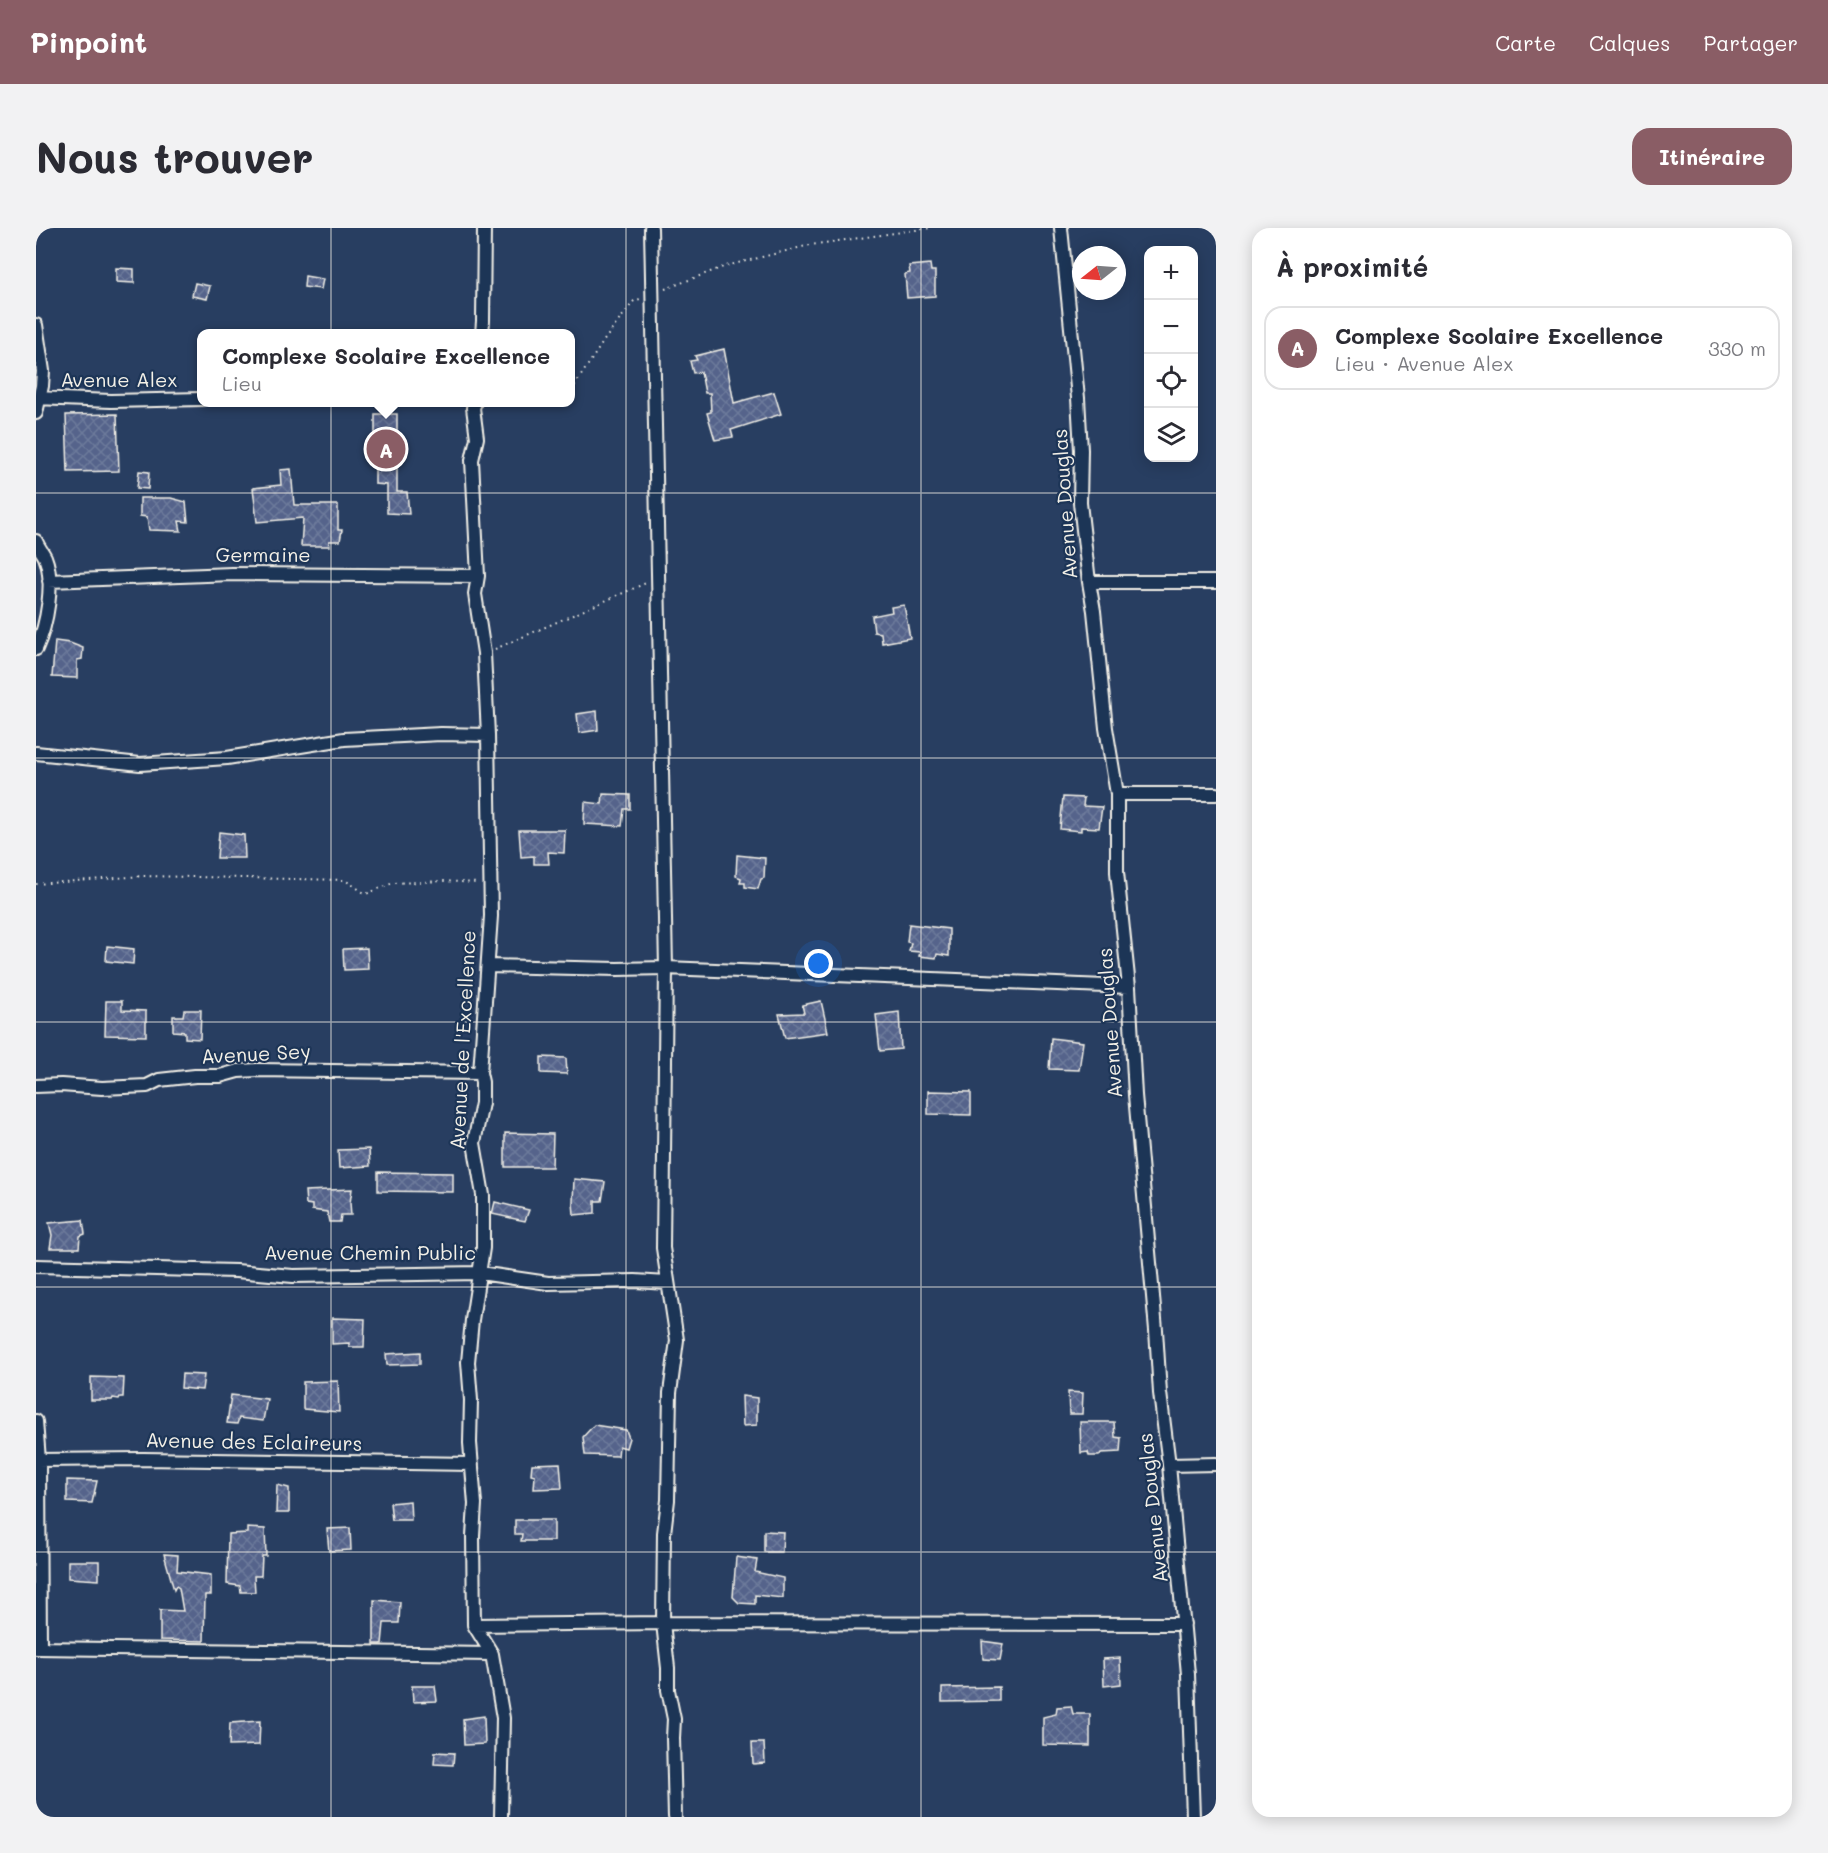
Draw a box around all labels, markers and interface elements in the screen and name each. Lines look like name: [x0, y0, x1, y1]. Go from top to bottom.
text: Pinpoint: [30, 24, 147, 60]
text: Carte: [1495, 29, 1556, 56]
text: Calques: [1589, 29, 1671, 56]
text: Partager: [1704, 29, 1798, 56]
button: Itinéraire: [1632, 128, 1792, 185]
text: Nous trouver: [36, 129, 314, 184]
north arrow: [1072, 246, 1126, 300]
map controls: [1144, 246, 1198, 462]
button: +: [1144, 246, 1198, 300]
text: À proximité: [1276, 250, 1428, 284]
button: −: [1144, 300, 1198, 354]
text: Complexe Scolaire Excellence: [1335, 321, 1663, 350]
popup: [197, 329, 575, 407]
text: A: [1291, 335, 1304, 361]
text: 330 m: [1708, 335, 1766, 361]
text: Complexe Scolaire Excellence: [222, 341, 550, 370]
text: Lieu · Avenue Alex: [1335, 350, 1514, 376]
button: locate: [1144, 354, 1198, 408]
street label: Avenue Alex: [60, 366, 178, 392]
text: Lieu: [222, 370, 262, 396]
button: layers: [1144, 408, 1198, 462]
pin: A: [366, 426, 406, 472]
street label: Avenue Douglas: [1046, 428, 1082, 580]
street label: Germaine: [215, 541, 311, 567]
street label: Avenue de l'Excellence: [443, 929, 481, 1150]
street label: Avenue Douglas: [1091, 947, 1127, 1099]
your location: [804, 949, 833, 978]
street label: Avenue Sey: [200, 1037, 311, 1069]
street label: Avenue Chemin Public: [264, 1239, 476, 1265]
street label: Avenue des Eclaireurs: [145, 1426, 363, 1456]
street label: Avenue Douglas: [1131, 1432, 1173, 1585]

